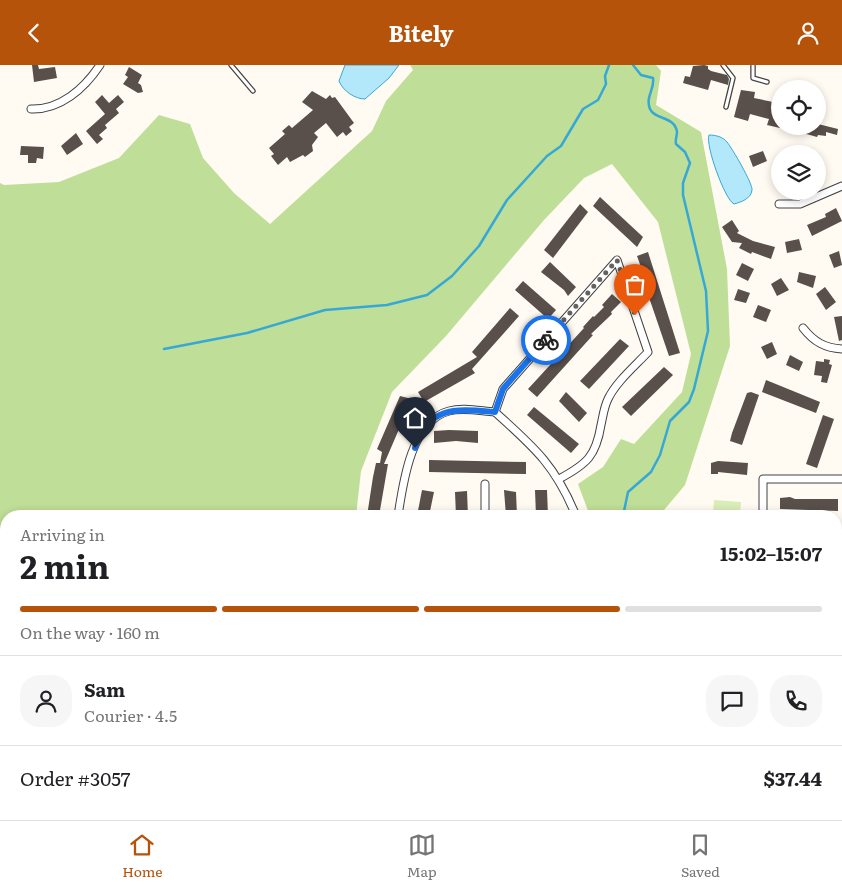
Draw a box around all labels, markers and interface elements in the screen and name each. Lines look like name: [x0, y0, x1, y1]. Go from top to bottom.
text: Bitely: [388, 16, 454, 49]
icon: back: [20, 19, 48, 47]
icon: person: [794, 19, 822, 47]
map controls: [771, 80, 826, 200]
button: locate: [771, 80, 826, 135]
button: layers: [771, 145, 826, 200]
pin: [614, 264, 656, 315]
icon: bag: [621, 271, 649, 299]
courier: [521, 315, 571, 365]
icon: bike: [532, 326, 560, 354]
pin: [394, 397, 436, 448]
icon: home: [401, 404, 429, 432]
text: Arriving in: [20, 522, 105, 546]
text: 15:02–15:07: [720, 539, 822, 567]
text: 2 min: [20, 541, 109, 589]
text: On the way · 160 m: [20, 620, 160, 644]
button: person: [20, 675, 72, 727]
text: Sam: [84, 675, 125, 703]
button: chat: [706, 675, 758, 727]
button: phone: [770, 675, 822, 727]
text: Courier · 4.5: [84, 703, 177, 727]
text: Order #3057: [20, 764, 130, 792]
text: $37.44: [764, 764, 822, 792]
tab: Home: [122, 831, 163, 881]
tab: Map: [407, 831, 437, 881]
tab: Saved: [681, 831, 720, 881]

